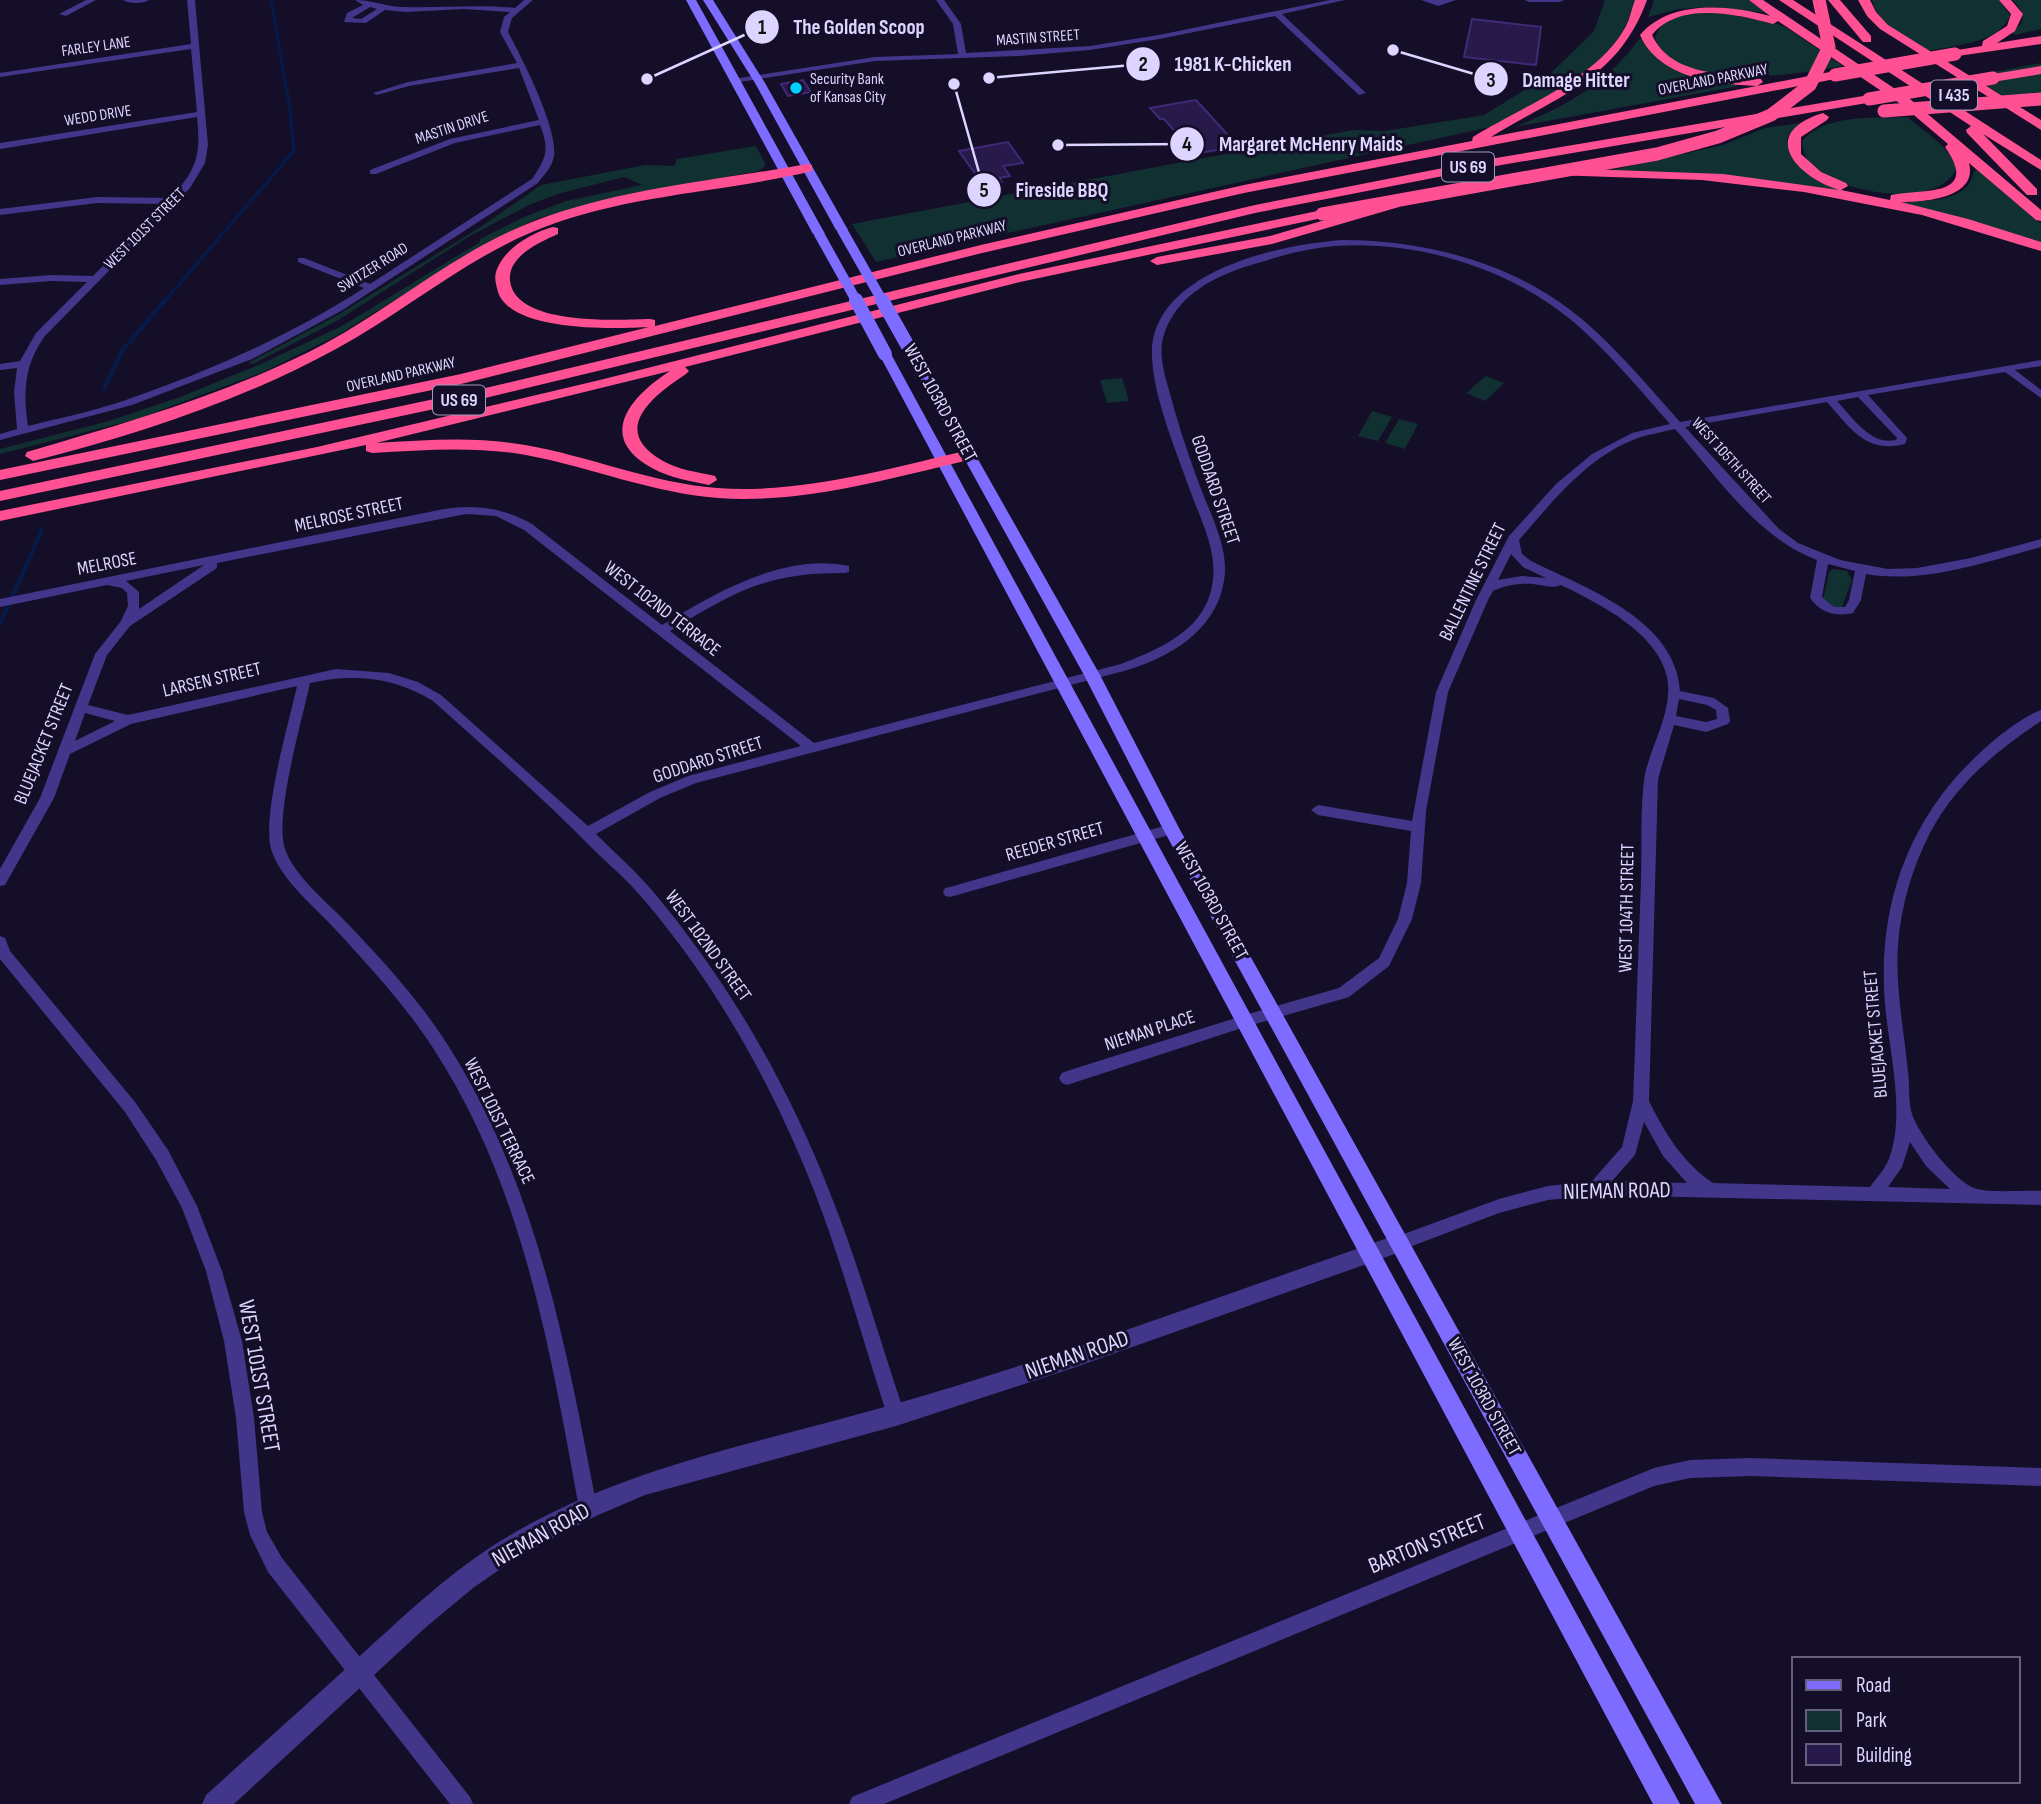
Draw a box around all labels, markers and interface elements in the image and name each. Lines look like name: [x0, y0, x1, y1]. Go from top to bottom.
callout: The Golden Scoop: [745, 6, 939, 48]
text: 1: [758, 15, 766, 40]
text: The Golden Scoop: [793, 15, 925, 40]
street label: MASTIN STREET: [996, 26, 1081, 50]
street label: FARLEY LANE: [60, 33, 132, 61]
callout: 1981 K-Chicken: [1126, 43, 1306, 85]
text: 2: [1138, 52, 1148, 77]
text: 1981 K-Chicken: [1174, 52, 1292, 77]
callout: Damage Hitter: [1473, 58, 1644, 100]
street label: OVERLAND PARKWAY: [1656, 60, 1770, 100]
text: 3: [1486, 68, 1496, 93]
text: Damage Hitter: [1522, 68, 1630, 93]
place label: Security Bank of Kansas City: [810, 70, 886, 107]
marker: Security Bank of Kansas City: [788, 80, 804, 96]
road number: I 435: [1931, 80, 1977, 110]
street label: WEDD DRIVE: [63, 101, 133, 131]
street label: MASTIN DRIVE: [413, 107, 491, 149]
callout: Margaret McHenry Maids: [1170, 123, 1417, 165]
text: 4: [1182, 132, 1192, 157]
text: Margaret McHenry Maids: [1219, 132, 1403, 157]
road number: US 69: [1442, 152, 1494, 182]
callout: Fireside BBQ: [966, 169, 1122, 211]
text: 5: [979, 178, 989, 203]
text: Fireside BBQ: [1016, 178, 1108, 203]
street label: WEST 101ST STREET: [100, 184, 190, 274]
street label: OVERLAND PARKWAY: [896, 216, 1009, 262]
street label: SWITZER ROAD: [334, 239, 412, 297]
street label: WEST 103RD STREET: [898, 340, 982, 466]
street label: OVERLAND PARKWAY: [345, 353, 458, 397]
road number: US 69: [433, 386, 485, 414]
street label: WEST 105TH STREET: [1687, 414, 1775, 508]
street label: GODDARD STREET: [1185, 432, 1245, 548]
street label: MELROSE STREET: [292, 492, 406, 538]
street label: BALLENTINE STREET: [1435, 519, 1512, 645]
street label: MELROSE: [75, 547, 139, 581]
street label: WEST 102ND TERRACE: [599, 556, 725, 662]
street label: LARSEN STREET: [160, 657, 264, 703]
street label: BLUEJACKET STREET: [9, 680, 79, 808]
street label: GODDARD STREET: [650, 731, 766, 789]
street label: REEDER STREET: [1003, 817, 1107, 867]
street label: WEST 103RD STREET: [1169, 838, 1253, 964]
street label: WEST 104TH STREET: [1614, 843, 1640, 973]
street label: WEST 102ND STREET: [660, 886, 756, 1006]
street label: BLUEJACKET STREET: [1859, 969, 1893, 1099]
street label: NIEMAN PLACE: [1102, 1006, 1198, 1056]
street label: WEST 101ST TERRACE: [459, 1054, 539, 1188]
street label: NIEMAN ROAD: [1563, 1176, 1671, 1206]
street label: WEST 101ST STREET: [232, 1298, 286, 1454]
street label: NIEMAN ROAD: [1022, 1324, 1132, 1386]
street label: WEST 103RD STREET: [1442, 1334, 1526, 1460]
street label: NIEMAN ROAD: [487, 1497, 595, 1573]
street label: BARTON STREET: [1364, 1508, 1490, 1580]
legend: [1792, 1657, 2020, 1783]
text: Road: [1856, 1673, 1891, 1698]
text: Park: [1856, 1708, 1887, 1733]
text: Building: [1856, 1743, 1912, 1768]

